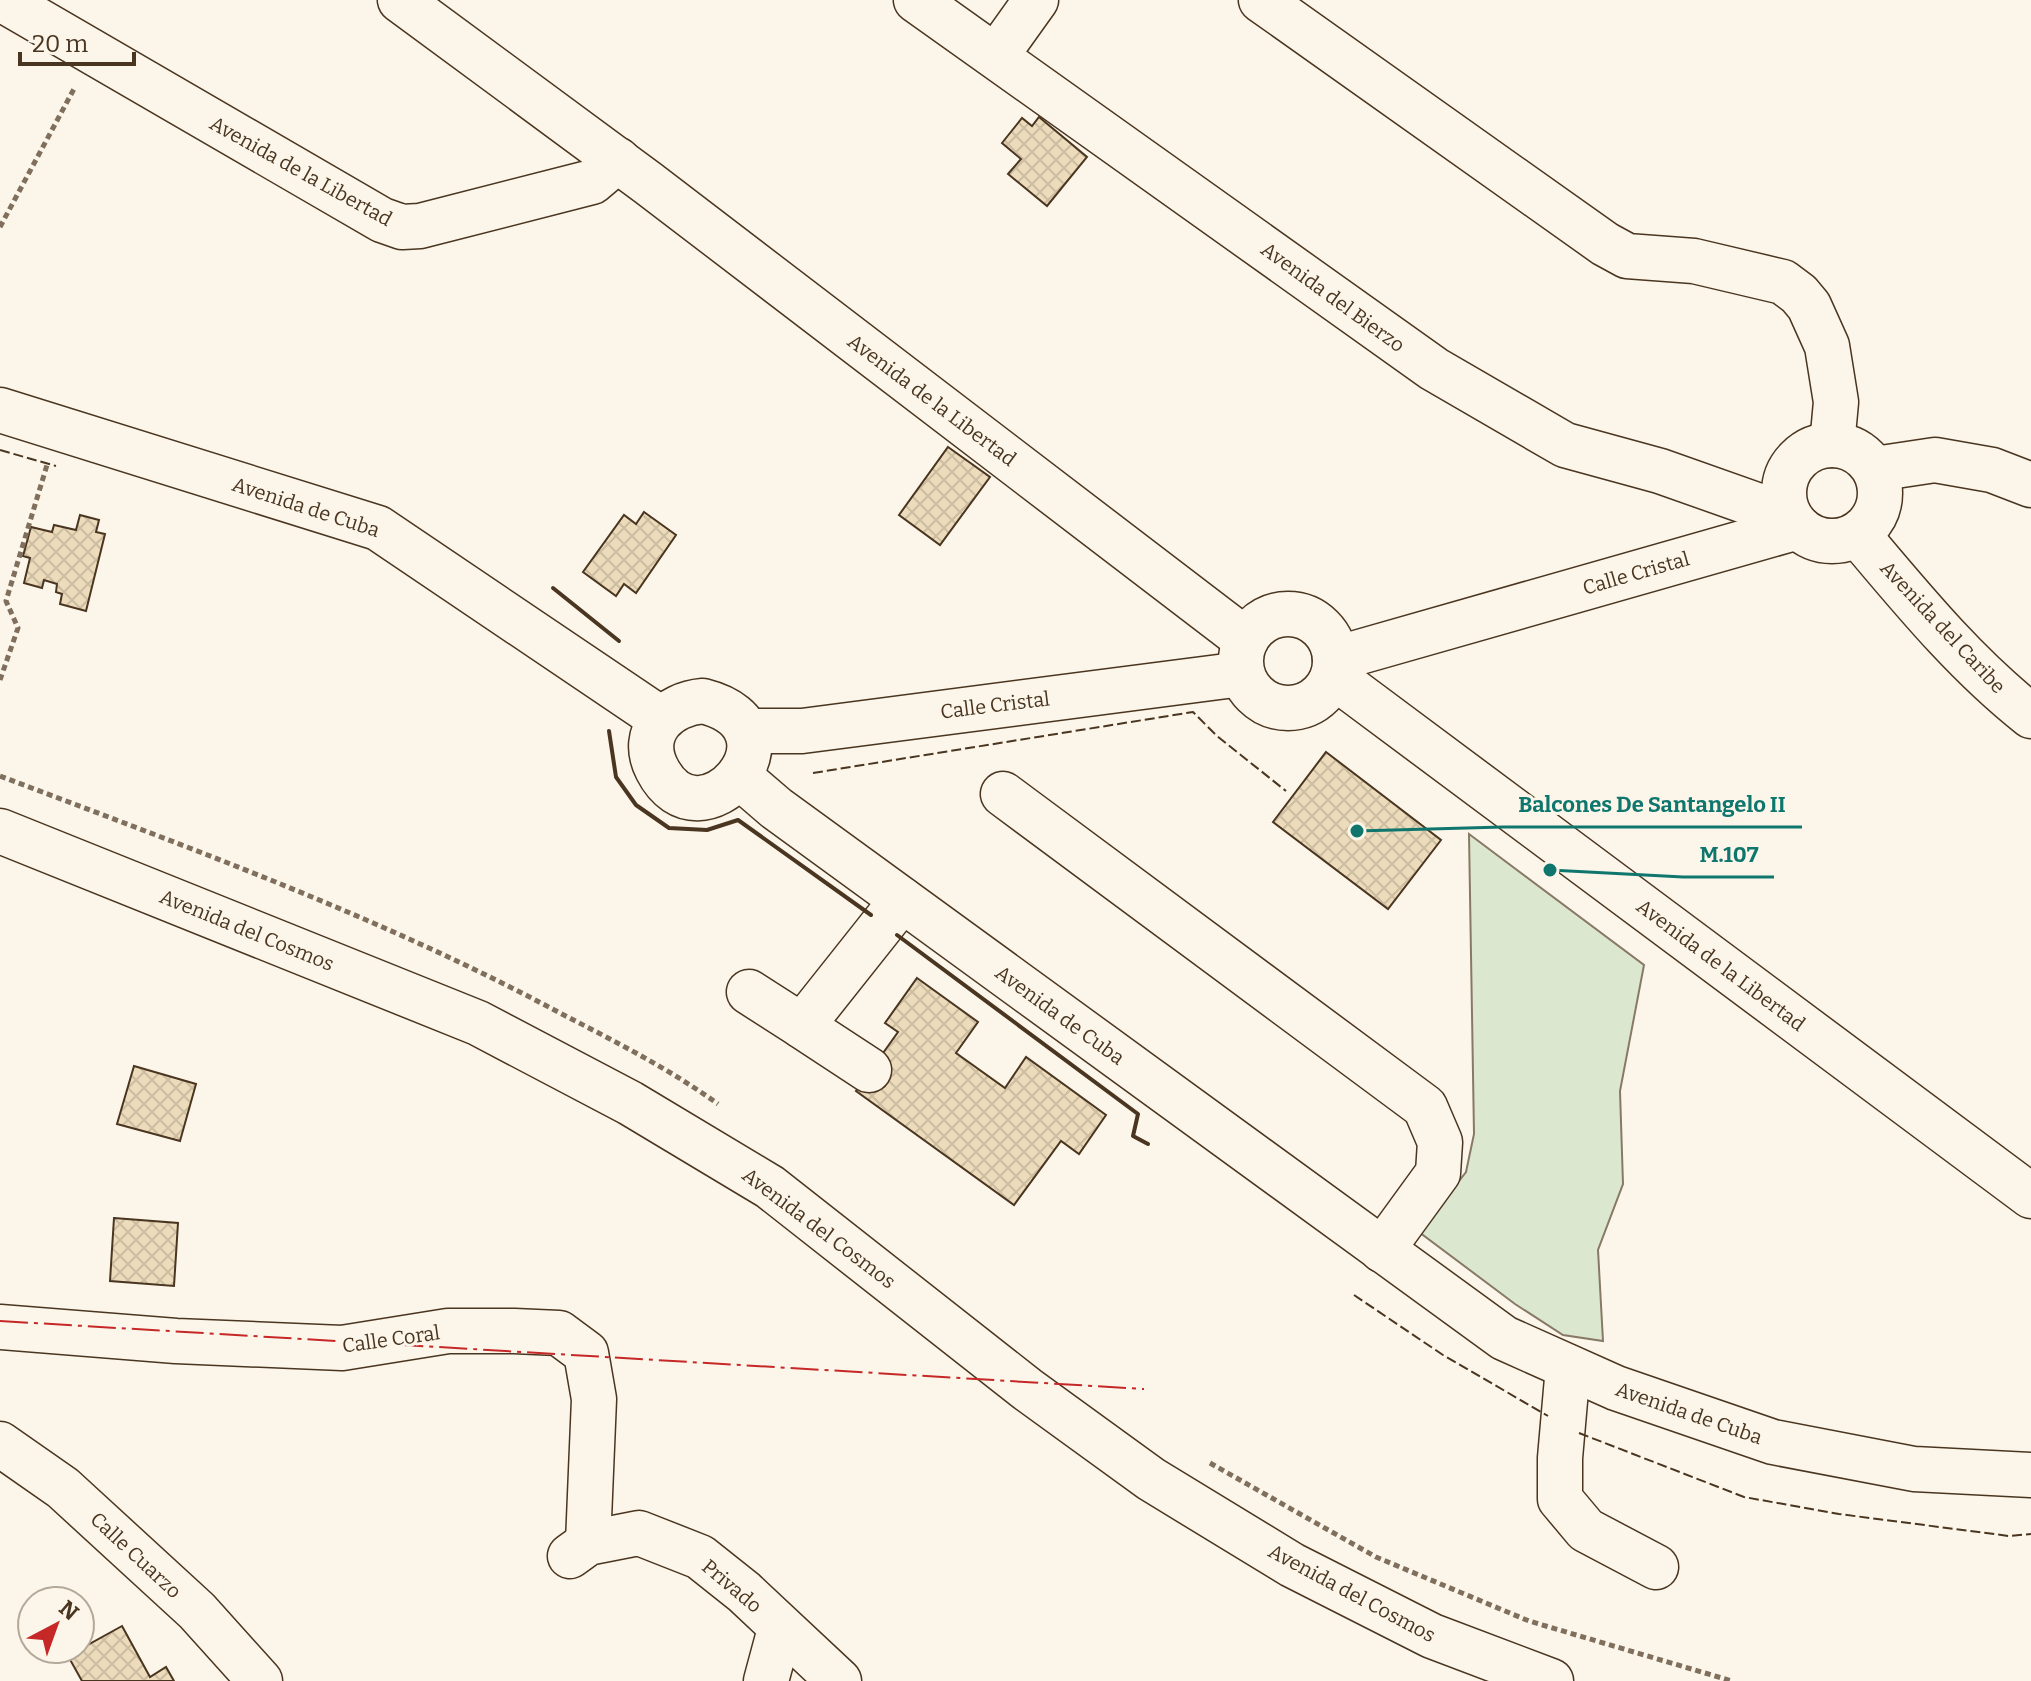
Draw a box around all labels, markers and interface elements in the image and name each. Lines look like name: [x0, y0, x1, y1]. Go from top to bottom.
scale bar: [20, 16, 134, 66]
text: 20 m: [32, 30, 88, 58]
street label: Avenida de la Libertad: [206, 111, 396, 231]
street label: Avenida del Bierzo: [1257, 237, 1409, 357]
street label: Avenida de la Libertad: [843, 329, 1021, 471]
street label: Avenida de Cuba: [229, 472, 383, 542]
street label: Calle Cristal: [1580, 546, 1692, 600]
street label: Avenida del Caribe: [1875, 556, 2011, 698]
street label: Calle Cristal: [939, 686, 1051, 724]
callout: Balcones De Santangelo II: [1503, 781, 1802, 827]
text: Balcones De Santangelo II: [1518, 791, 1786, 818]
callout: M.107: [1683, 831, 1774, 877]
text: M.107: [1699, 841, 1759, 868]
street label: Avenida del Cosmos: [156, 884, 338, 976]
street label: Avenida de la Libertad: [1632, 894, 1810, 1036]
street label: Avenida de Cuba: [991, 960, 1129, 1070]
street label: Avenida del Cosmos: [738, 1163, 900, 1293]
street label: Calle Coral: [340, 1320, 442, 1358]
street label: Avenida de Cuba: [1613, 1377, 1766, 1449]
street label: Calle Cuarzo: [86, 1507, 186, 1603]
street label: Avenida del Cosmos: [1264, 1539, 1440, 1647]
street label: Privado: [697, 1554, 767, 1618]
north arrow: [16, 1585, 96, 1665]
text: N: [54, 1595, 84, 1626]

